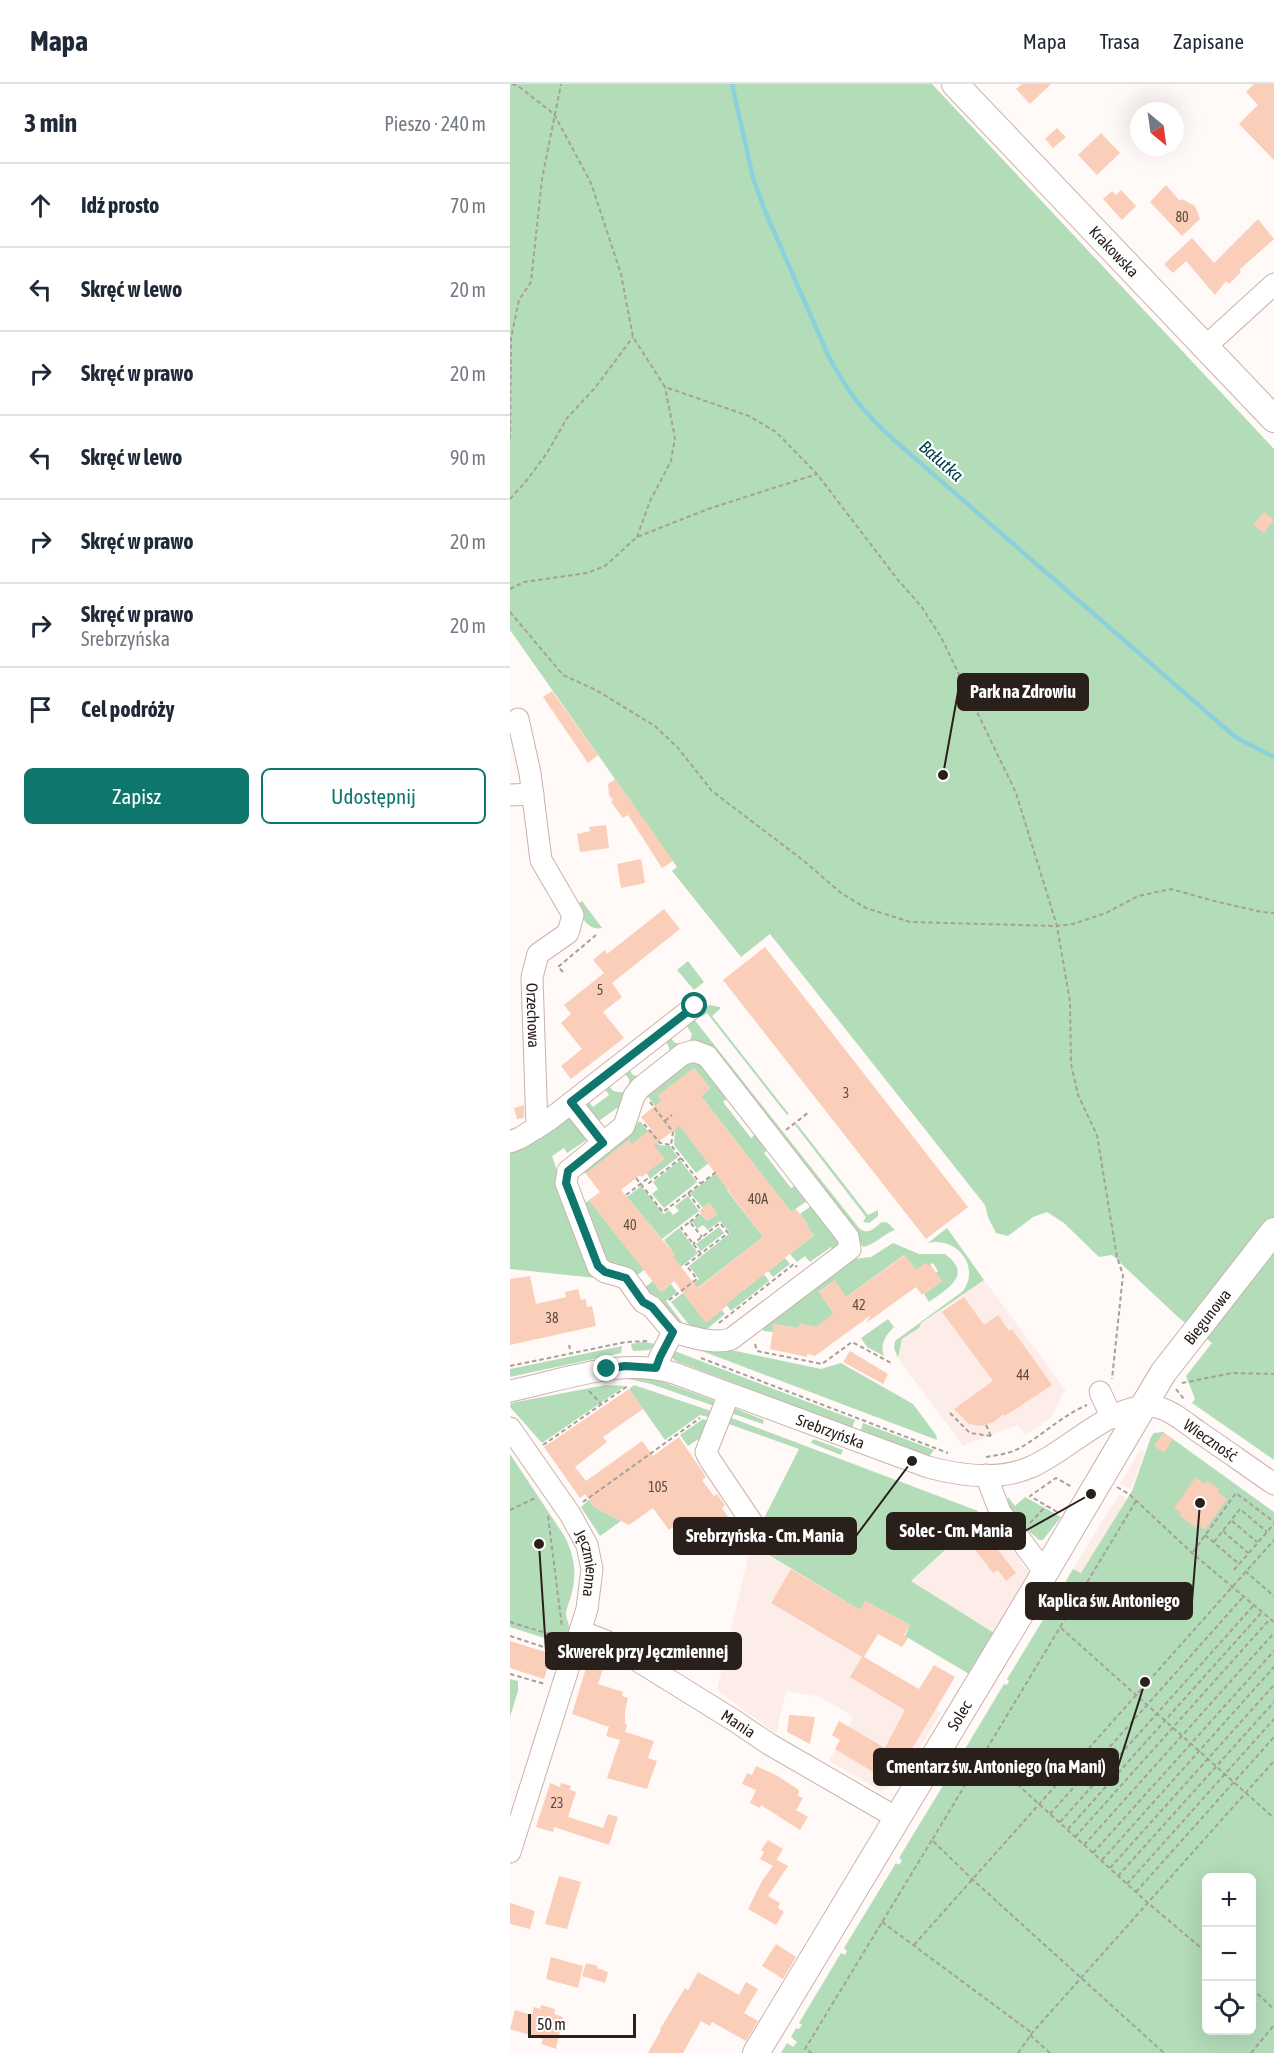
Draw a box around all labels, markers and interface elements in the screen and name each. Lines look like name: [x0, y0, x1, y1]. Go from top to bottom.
text: Mapa: [30, 25, 88, 57]
text: Mapa: [1023, 29, 1066, 53]
text: Trasa: [1099, 29, 1140, 53]
text: Zapisane: [1173, 29, 1244, 53]
north arrow: [1130, 102, 1184, 156]
text: 3 min: [24, 108, 77, 138]
text: Pieszo · 240 m: [384, 112, 486, 135]
icon: ahead: [24, 189, 57, 222]
text: Idź prosto: [81, 192, 159, 218]
text: 70 m: [450, 194, 486, 217]
house number: 80: [1175, 209, 1189, 225]
street label: Krakowska: [1086, 222, 1143, 280]
icon: left: [24, 273, 57, 306]
text: Skręć w lewo: [81, 276, 182, 302]
text: 20 m: [450, 278, 486, 301]
icon: right: [24, 357, 57, 390]
text: Skręć w prawo: [81, 360, 194, 386]
text: 20 m: [450, 362, 486, 385]
water label: Bałutka: [915, 436, 968, 486]
icon: left: [24, 441, 57, 474]
text: Skręć w lewo: [81, 444, 182, 470]
text: 90 m: [450, 446, 486, 469]
icon: right: [24, 525, 57, 558]
text: Skręć w prawo: [81, 528, 194, 554]
text: 20 m: [450, 530, 486, 553]
text: Skręć w prawo: [81, 601, 194, 627]
icon: right: [24, 609, 57, 642]
text: 20 m: [450, 614, 486, 637]
text: Srebrzyńska: [81, 627, 170, 650]
callout: Park na Zdrowiu: [958, 674, 1088, 710]
text: Park na Zdrowiu: [970, 681, 1076, 702]
icon: arrive: [24, 693, 57, 726]
text: Cel podróży: [81, 696, 175, 722]
button: Zapisz: [24, 768, 249, 824]
button: Udostępnij: [261, 768, 486, 824]
house number: 5: [597, 982, 603, 998]
street label: Orzechowa: [523, 983, 543, 1048]
route start: [681, 992, 707, 1018]
house number: 3: [843, 1085, 849, 1101]
house number: 40A: [748, 1191, 768, 1207]
house number: 40: [623, 1217, 637, 1233]
street label: Biegunowa: [1180, 1285, 1234, 1348]
house number: 42: [852, 1297, 866, 1313]
house number: 38: [545, 1310, 559, 1326]
route end: [593, 1355, 619, 1381]
house number: 44: [1016, 1367, 1030, 1383]
street label: Srebrzyńska: [794, 1410, 867, 1452]
street label: Wieczność: [1180, 1415, 1241, 1465]
house number: 105: [648, 1479, 668, 1495]
callout: Solec - Cm. Mania: [887, 1513, 1025, 1549]
callout: Srebrzyńska - Cm. Mania: [674, 1518, 856, 1554]
text: Solec - Cm. Mania: [899, 1520, 1013, 1541]
text: Srebrzyńska - Cm. Mania: [686, 1525, 844, 1546]
street label: Jęczmienna: [571, 1526, 601, 1598]
callout: Kaplica św. Antoniego: [1026, 1583, 1192, 1619]
text: Kaplica św. Antoniego: [1038, 1590, 1180, 1611]
callout: Skwerek przy Jęczmiennej: [546, 1633, 741, 1669]
text: Skwerek przy Jęczmiennej: [558, 1641, 728, 1662]
street label: Solec: [943, 1697, 975, 1734]
street label: Mania: [718, 1706, 759, 1741]
callout: Cmentarz św. Antoniego (na Mani): [874, 1749, 1118, 1785]
text: Cmentarz św. Antoniego (na Mani): [886, 1756, 1106, 1777]
house number: 23: [550, 1795, 564, 1811]
map controls: [1202, 1873, 1256, 2035]
button: +: [1202, 1873, 1256, 1927]
button: −: [1202, 1927, 1256, 1981]
button: locate: [1202, 1981, 1256, 2035]
scale bar: [528, 2011, 636, 2038]
text: 50 m: [537, 2015, 566, 2033]

